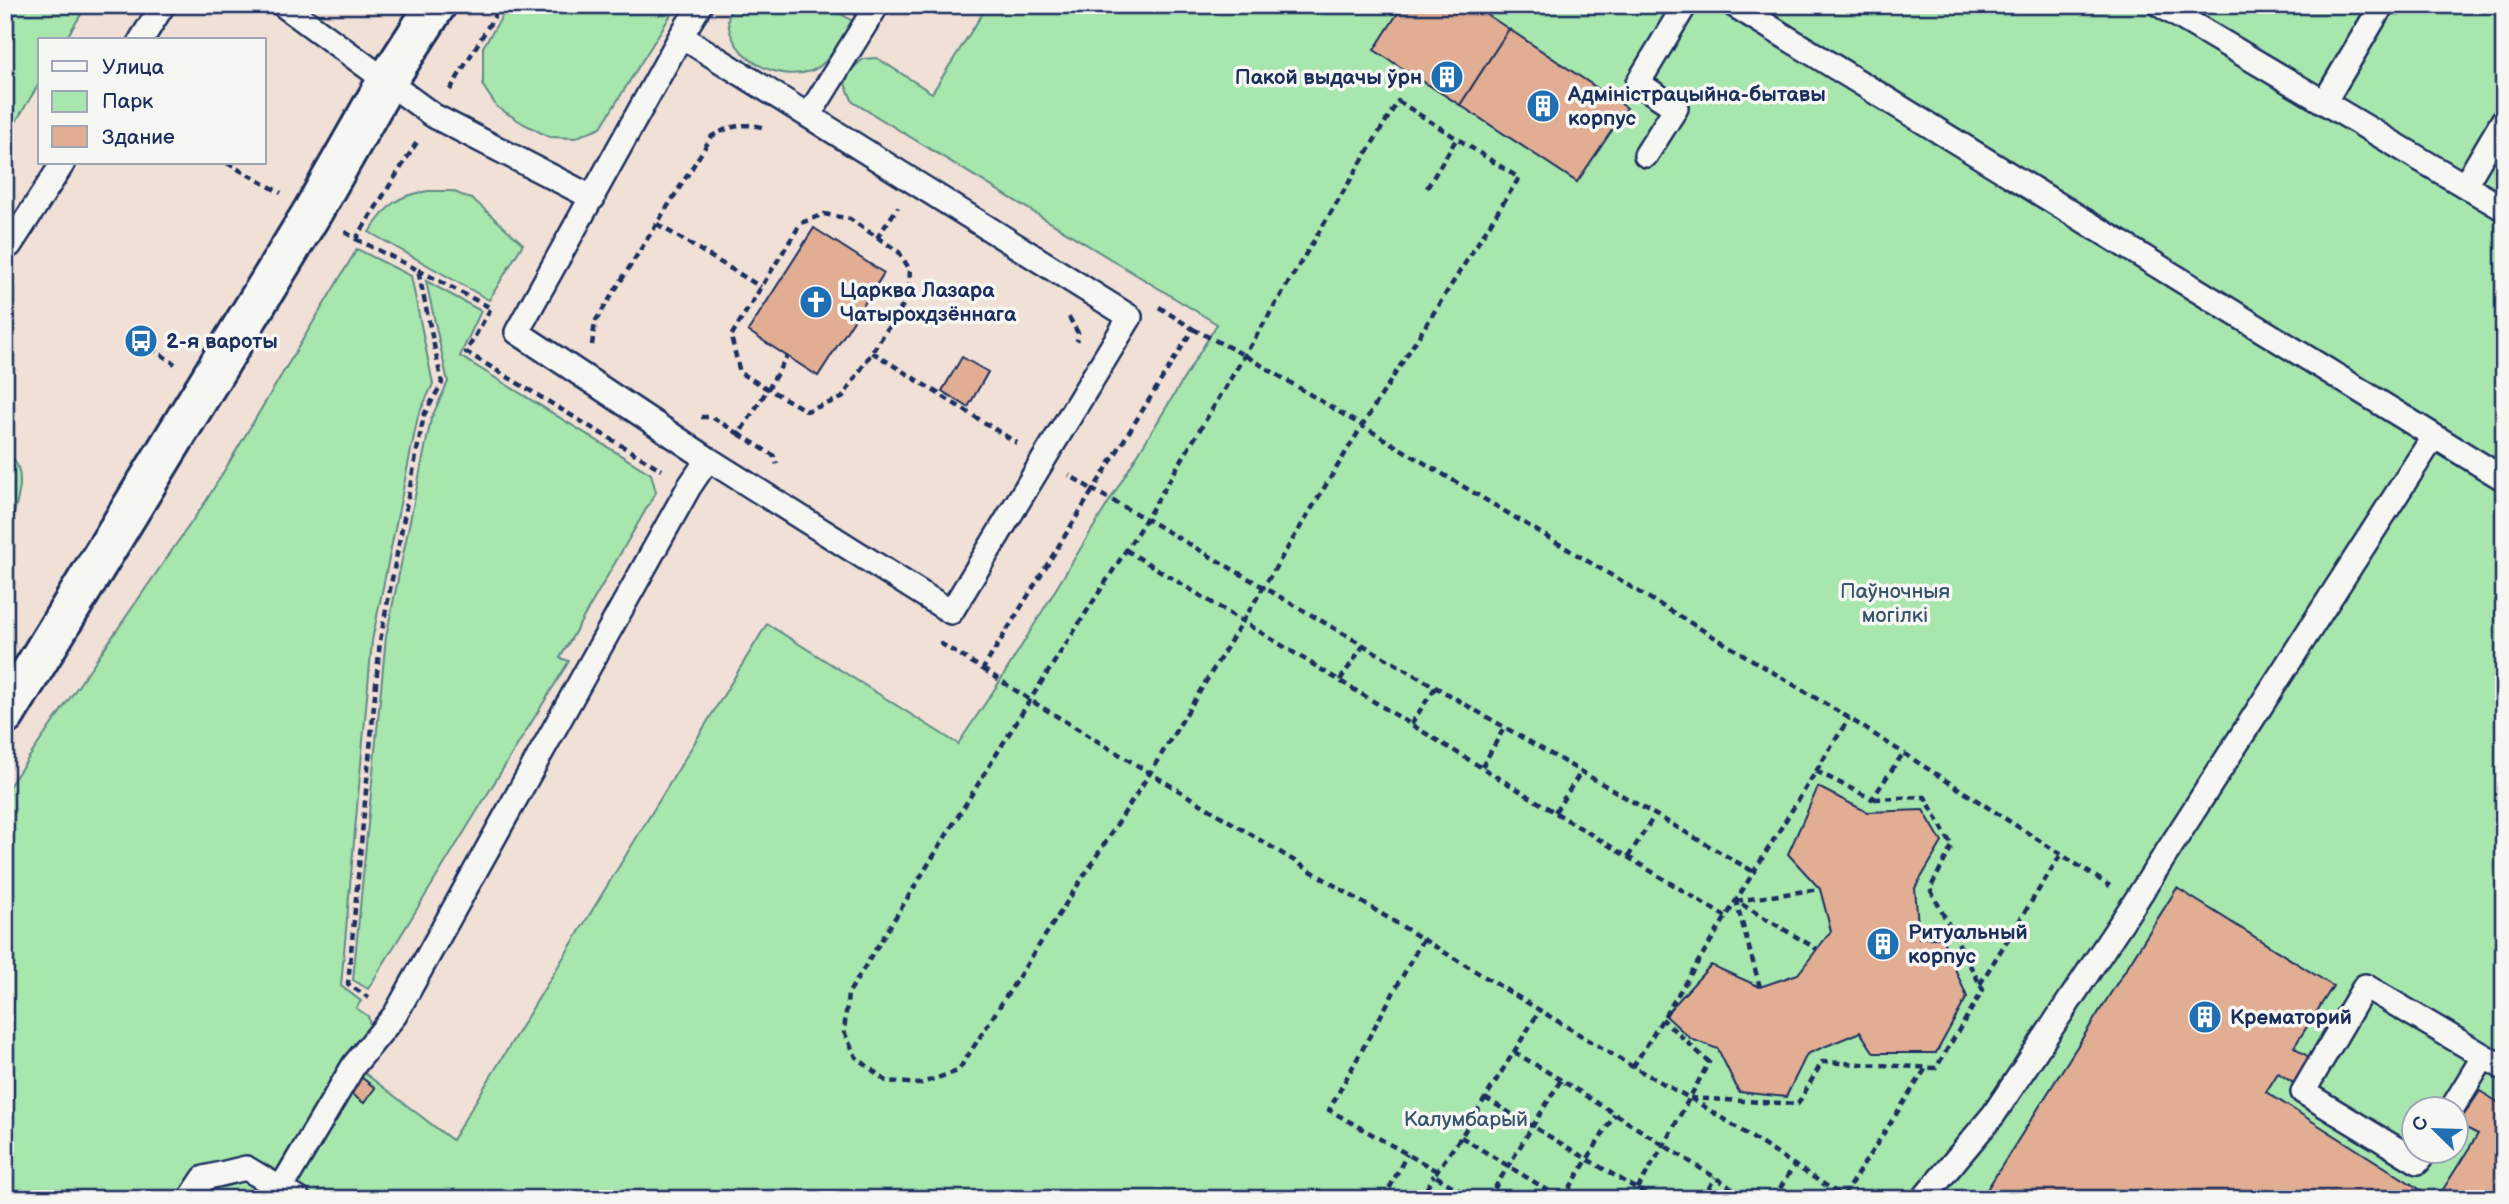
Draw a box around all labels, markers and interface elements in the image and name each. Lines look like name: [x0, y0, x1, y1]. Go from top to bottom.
legend: [38, 38, 266, 164]
text: Улица: [102, 55, 165, 80]
building icon: Пакой выдачы ўрн: [1428, 58, 1466, 96]
place label: Пакой выдачы ўрн: [1235, 65, 1422, 90]
place label: Адміністрацыйна-бытавы корпус: [1567, 82, 1826, 131]
building icon: Адміністрацыйна-бытавы корпус: [1524, 87, 1562, 125]
text: Парк: [102, 89, 153, 114]
text: Здание: [102, 125, 175, 150]
place label: Царква Лазара Чатырохдзённага: [840, 278, 1017, 327]
church icon: Царква Лазара Чатырохдзённага: [797, 283, 835, 321]
bus stop icon: 2-я вароты: [122, 322, 160, 360]
place label: 2-я вароты: [166, 329, 278, 354]
park label: Паўночныя могілкі: [1840, 579, 1950, 628]
place label: Ритуальный корпус: [1908, 920, 2028, 969]
building icon: Ритуальный корпус: [1864, 925, 1902, 963]
building icon: Крематорий: [2186, 998, 2224, 1036]
place label: Крематорий: [2230, 1005, 2352, 1030]
north arrow: [2400, 1096, 2470, 1166]
park label: Калумбарый: [1404, 1107, 1528, 1132]
text: С: [2408, 1113, 2434, 1135]

